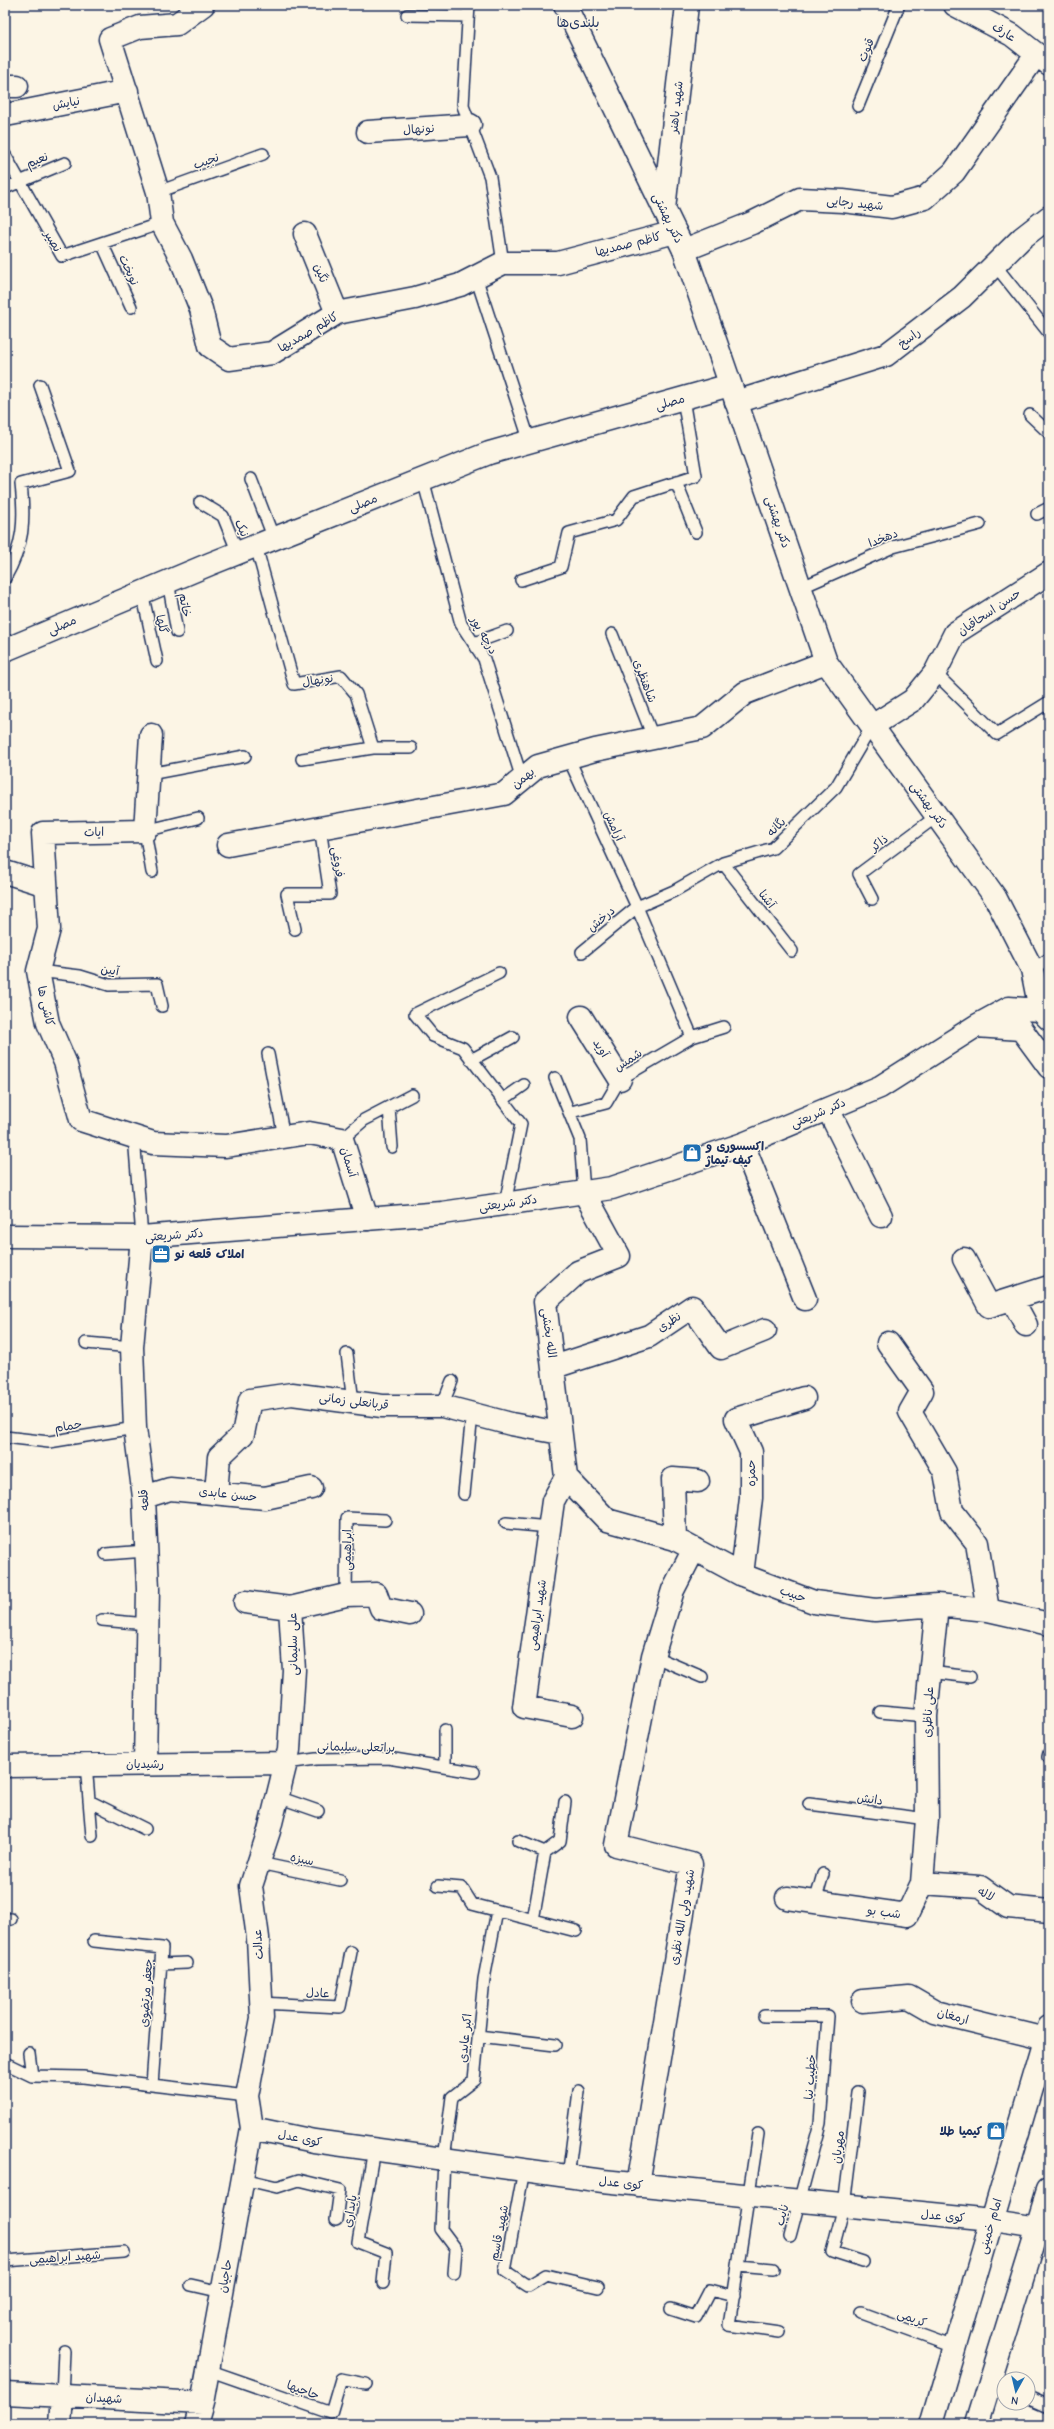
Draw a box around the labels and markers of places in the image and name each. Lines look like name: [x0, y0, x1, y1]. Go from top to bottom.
place label: اکسسوری و کیف تیماژ: [705, 1139, 764, 1167]
shop icon: اکسسوری و کیف تیماژ: [681, 1142, 703, 1164]
office icon: املاک قلعه نو: [150, 1243, 172, 1265]
place label: املاک قلعه نو: [174, 1247, 244, 1262]
shop icon: کیمیا طلا: [985, 2120, 1007, 2142]
place label: کیمیا طلا: [940, 2124, 983, 2138]

